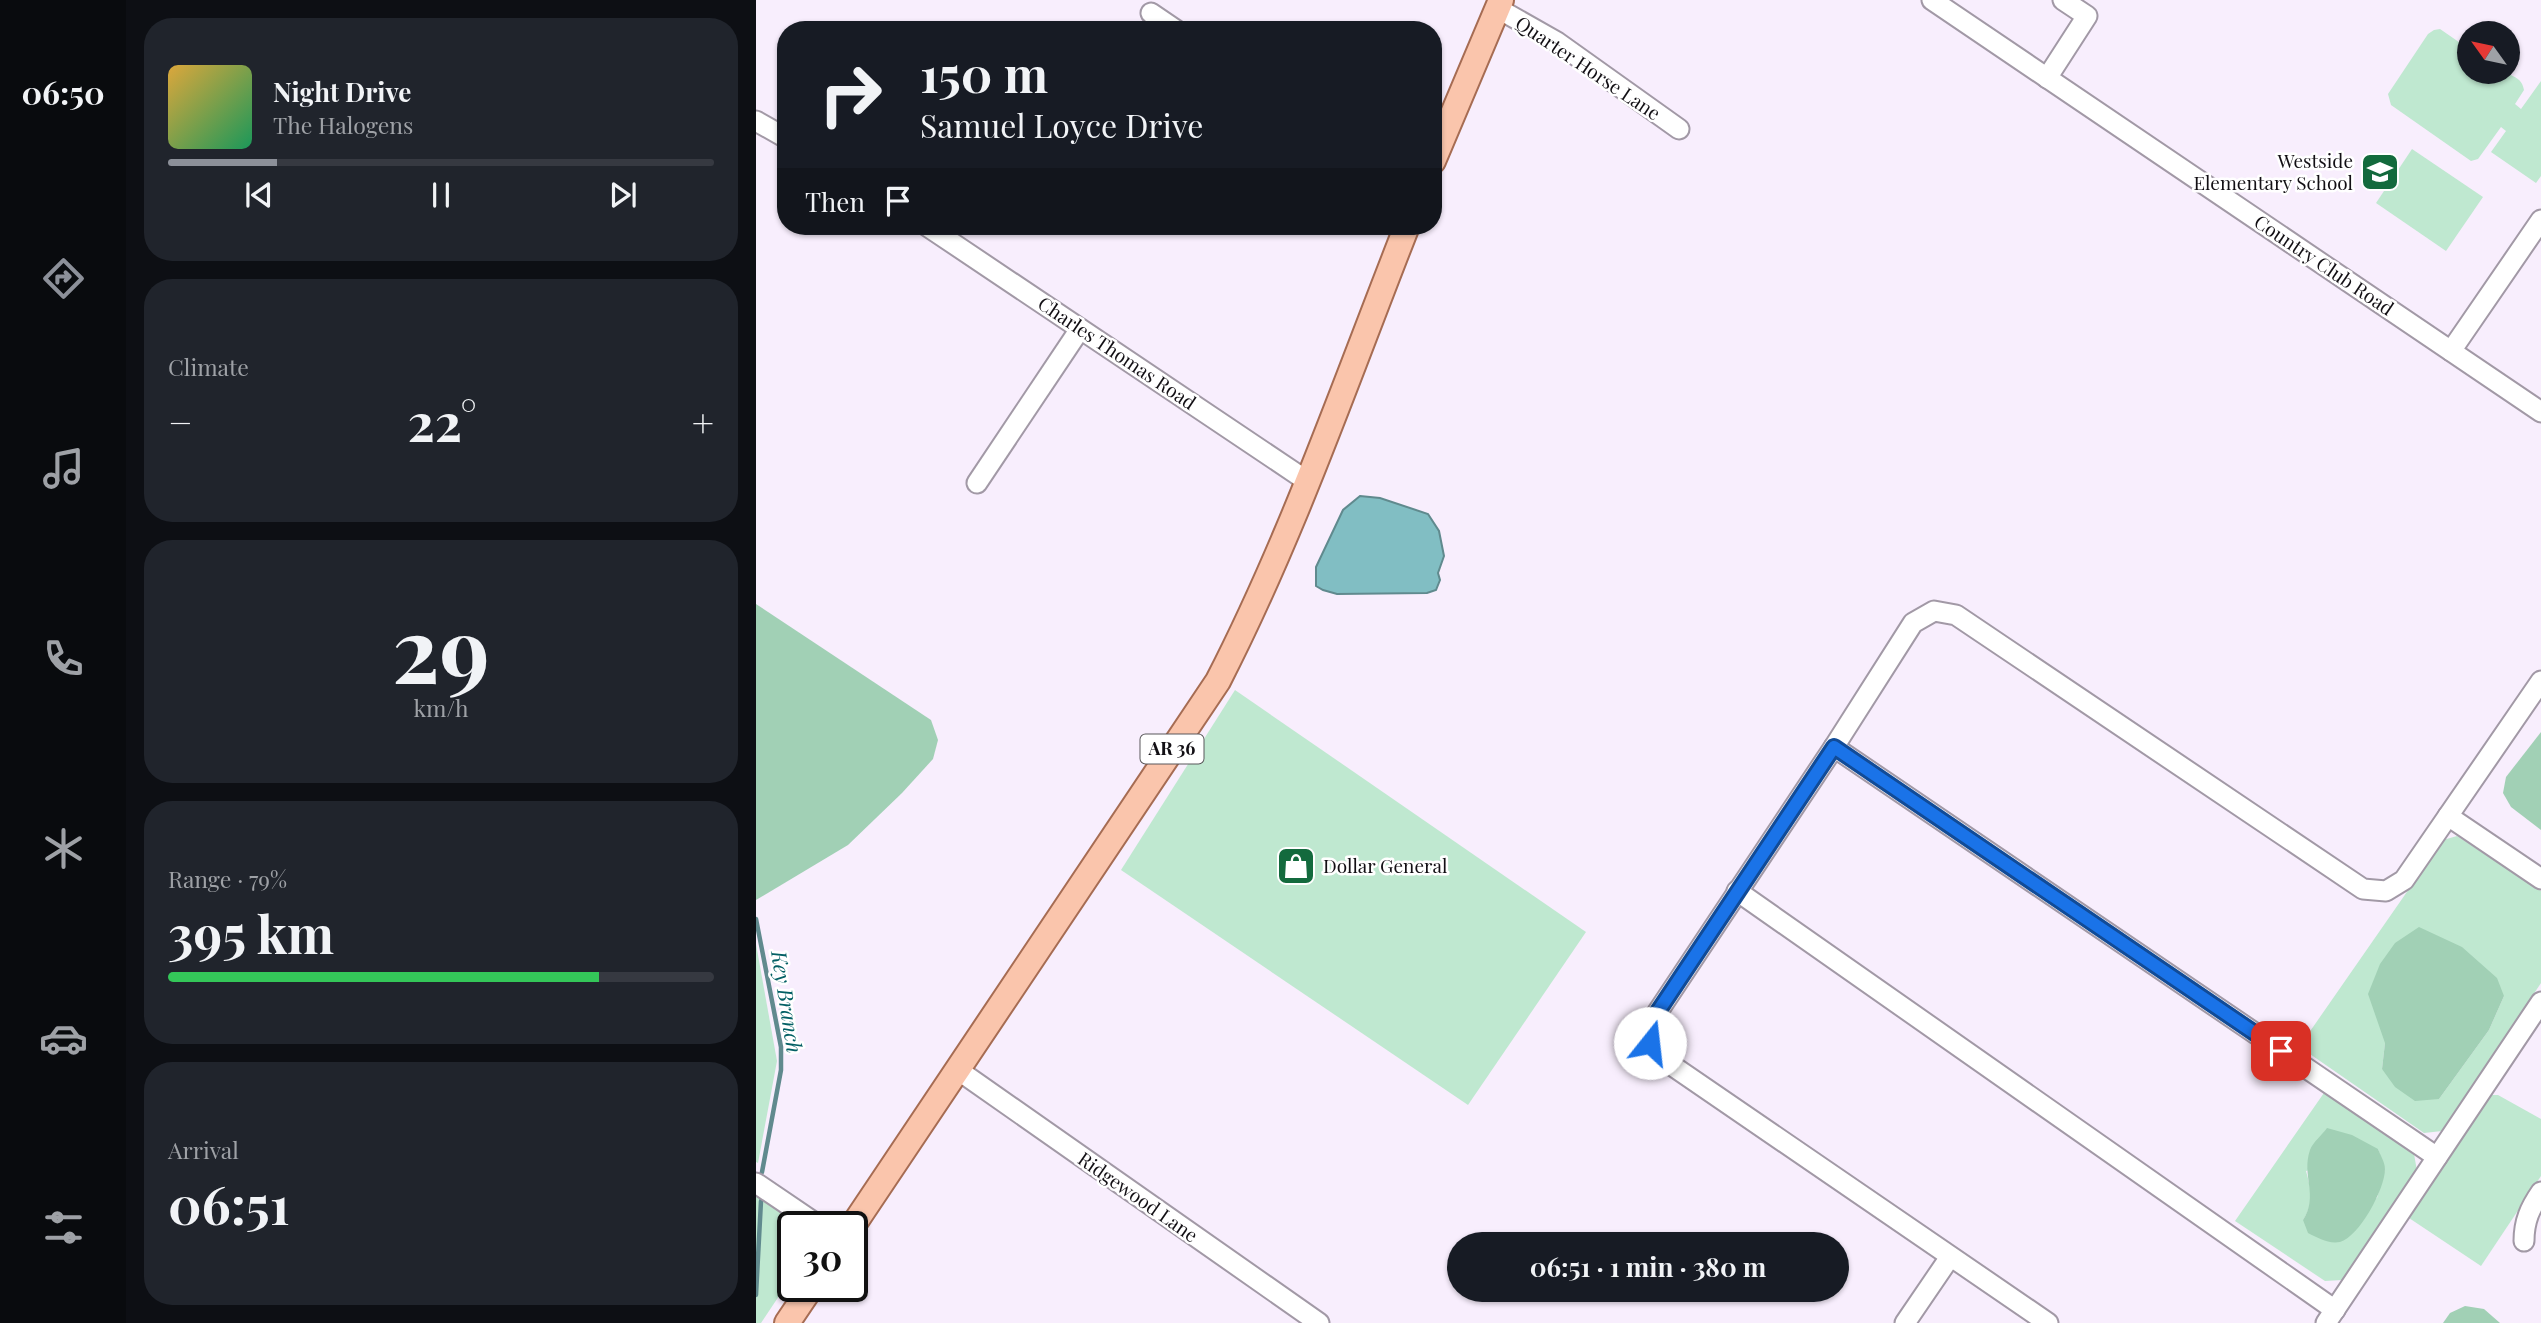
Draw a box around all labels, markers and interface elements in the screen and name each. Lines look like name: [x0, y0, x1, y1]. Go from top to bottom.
street label: Quarter Horse Lane: [1511, 9, 1666, 125]
north arrow: [2457, 21, 2520, 84]
map controls: [2457, 21, 2520, 84]
text: 150 m: [920, 40, 1048, 105]
icon: right: [805, 49, 896, 140]
text: 06:50: [21, 70, 105, 113]
text: Night Drive: [273, 74, 411, 109]
text: Samuel Loyce Drive: [920, 103, 1203, 146]
text: The Halogens: [273, 109, 413, 140]
place label: Westside Elementary School: [2194, 147, 2354, 195]
school or university icon: Westside Elementary School: [2359, 151, 2401, 193]
icon: previous: [240, 176, 278, 214]
icon: pause: [422, 176, 460, 214]
icon: next: [604, 176, 642, 214]
icon: arrive: [879, 182, 917, 220]
text: Then: [805, 184, 865, 219]
street label: Country Club Road: [2250, 208, 2399, 321]
icon: directions: [39, 254, 88, 303]
street label: Charles Thomas Road: [1033, 290, 1202, 415]
text: Climate: [168, 351, 249, 382]
text: 22°: [408, 386, 477, 455]
text: −: [168, 396, 193, 447]
text: +: [692, 396, 714, 447]
icon: music: [39, 444, 88, 493]
text: 29: [392, 586, 490, 707]
icon: phone: [39, 634, 88, 683]
text: km/h: [413, 692, 469, 723]
road number: AR 36: [1140, 734, 1204, 764]
icon: climate: [39, 824, 88, 873]
shop icon: Dollar General: [1275, 845, 1317, 887]
place label: Dollar General: [1323, 852, 1448, 878]
text: Range · 79%: [168, 863, 287, 894]
text: 395 km: [168, 898, 334, 967]
water label: Key Branch: [766, 947, 810, 1055]
position arrow: [1613, 1006, 1687, 1080]
icon: car: [39, 1014, 88, 1063]
pin: [2251, 1021, 2311, 1081]
icon: arrive: [2262, 1032, 2300, 1070]
text: Arrival: [168, 1134, 239, 1165]
street label: Ridgewood Lane: [1073, 1145, 1204, 1247]
text: 06:51: [168, 1169, 290, 1238]
icon: filters: [39, 1203, 88, 1252]
speed limit sign: 30: [777, 1211, 868, 1302]
text: 06:51 · 1 min · 380 m: [1530, 1249, 1766, 1284]

